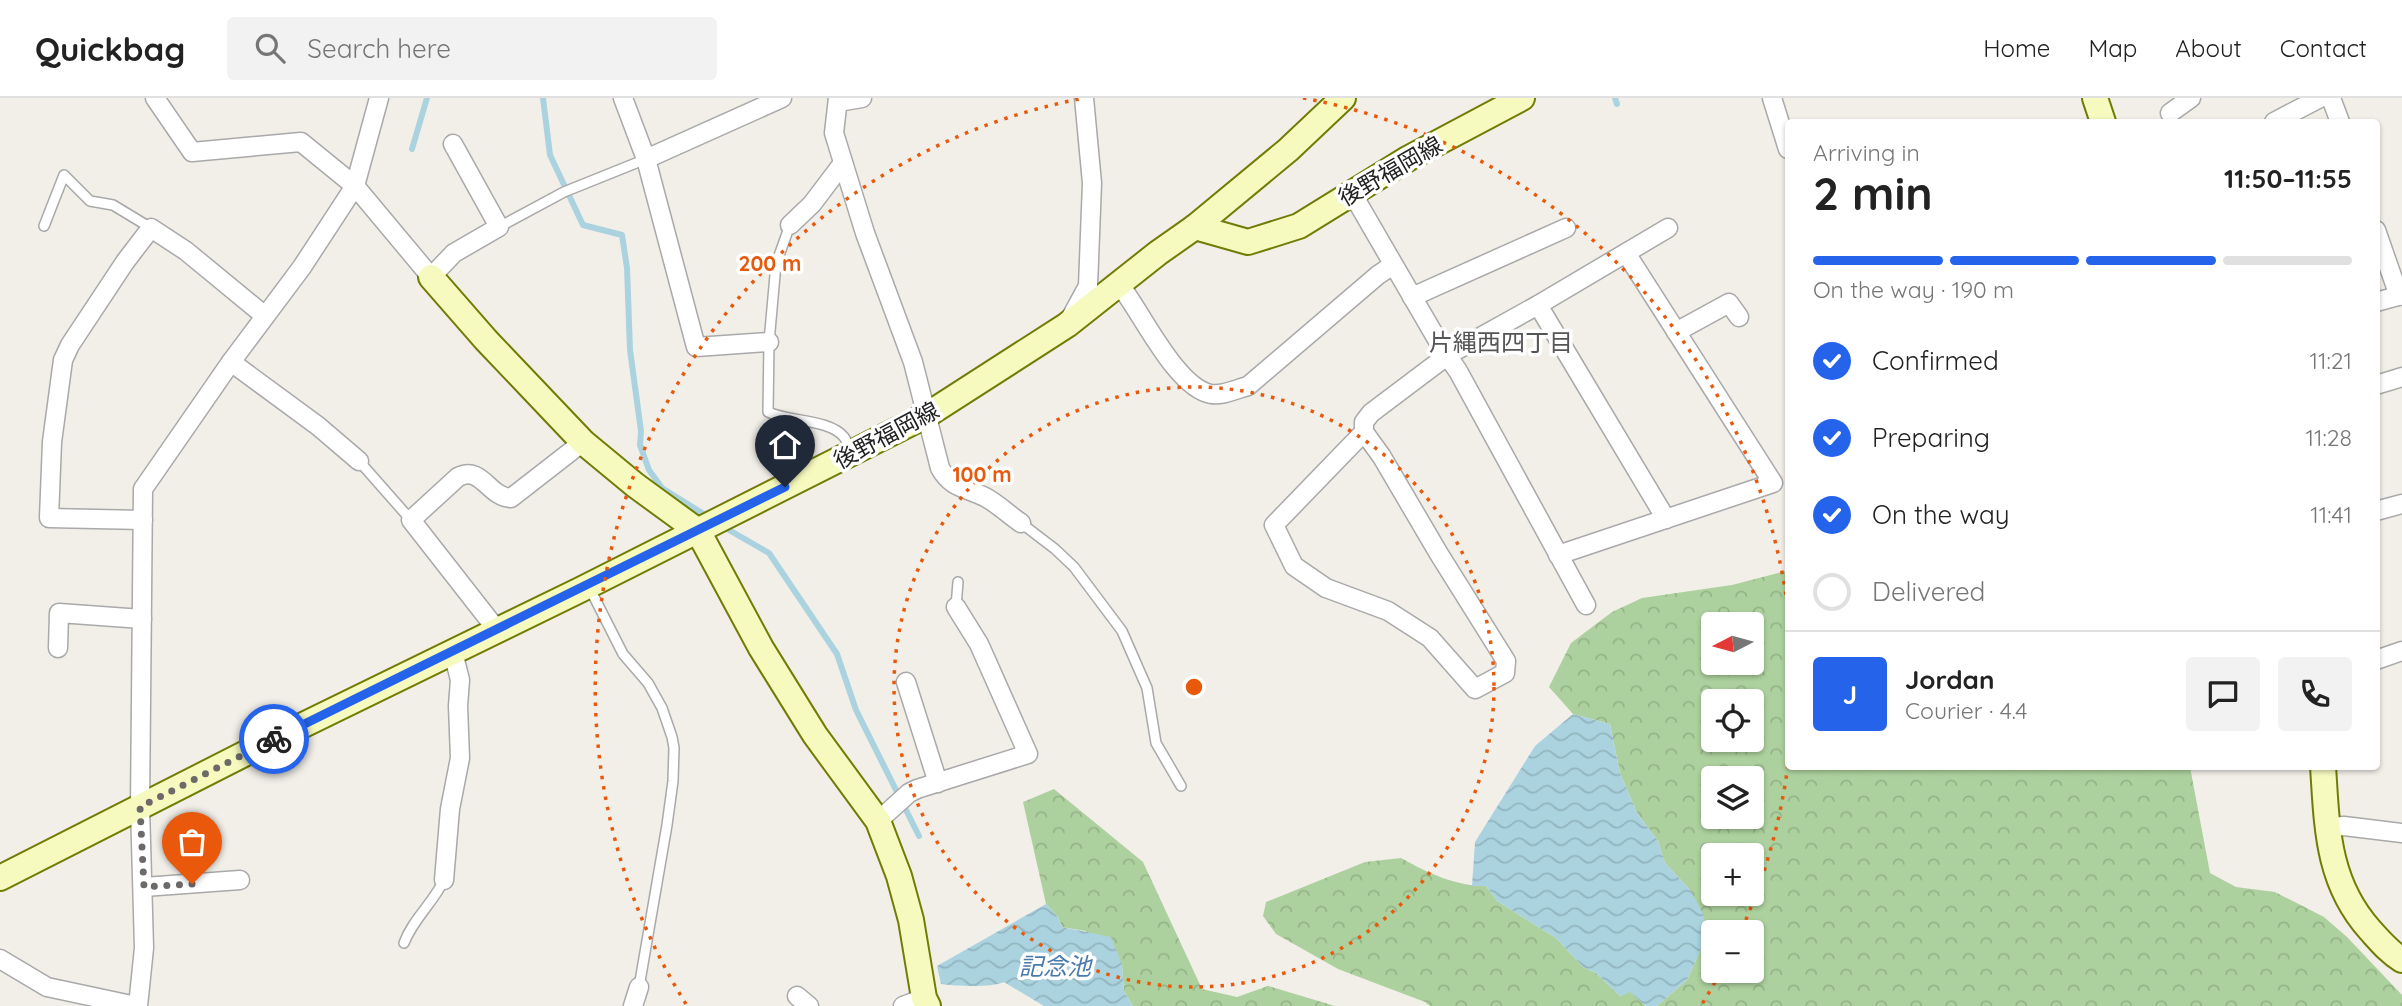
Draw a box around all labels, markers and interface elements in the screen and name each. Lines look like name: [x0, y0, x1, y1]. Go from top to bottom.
search box: [227, 17, 717, 80]
text: Quickbag: [35, 28, 185, 69]
icon: search: [251, 29, 289, 67]
text: Search here: [307, 32, 451, 65]
text: Home: [1983, 33, 2050, 63]
text: Map: [2088, 33, 2137, 63]
text: About: [2175, 33, 2242, 63]
text: Contact: [2280, 33, 2367, 63]
street label: 後野福岡線: [1333, 130, 1447, 212]
text: Arriving in: [1813, 138, 1920, 167]
text: 11:50–11:55: [2224, 162, 2352, 195]
text: 2 min: [1813, 164, 1933, 222]
text: 200 m: [739, 250, 801, 276]
text: On the way · 190 m: [1813, 275, 2014, 304]
district label: 片縄西四丁目: [1429, 327, 1573, 357]
icon: check: [1813, 342, 1851, 380]
text: Confirmed: [1872, 344, 1999, 377]
text: 11:21: [2309, 346, 2352, 375]
street label: 後野福岡線: [828, 395, 944, 475]
pin: [755, 415, 815, 487]
icon: check: [1813, 419, 1851, 457]
text: Preparing: [1872, 421, 1990, 454]
text: 11:28: [2306, 423, 2352, 452]
icon: home: [766, 426, 804, 464]
text: 100 m: [952, 461, 1012, 487]
icon: check: [1813, 496, 1851, 534]
text: On the way: [1872, 498, 2010, 531]
text: 11:41: [2310, 500, 2352, 529]
text: Delivered: [1872, 575, 1985, 608]
north arrow: [1701, 612, 1764, 676]
map controls: [1701, 612, 1764, 983]
button: chat: [2186, 657, 2260, 731]
button: phone: [2278, 657, 2352, 731]
text: Jordan: [1905, 663, 1994, 696]
centre of rings: [1182, 675, 1206, 699]
text: J: [1843, 678, 1857, 711]
button: locate: [1701, 689, 1764, 752]
text: Courier · 4.4: [1905, 696, 2027, 725]
courier: [239, 704, 309, 774]
icon: bike: [255, 720, 293, 758]
button: layers: [1701, 766, 1764, 829]
pin: [162, 812, 222, 884]
icon: bag: [173, 823, 211, 861]
button: +: [1701, 843, 1764, 906]
button: −: [1701, 920, 1764, 983]
water label: 記念池: [1019, 951, 1093, 981]

